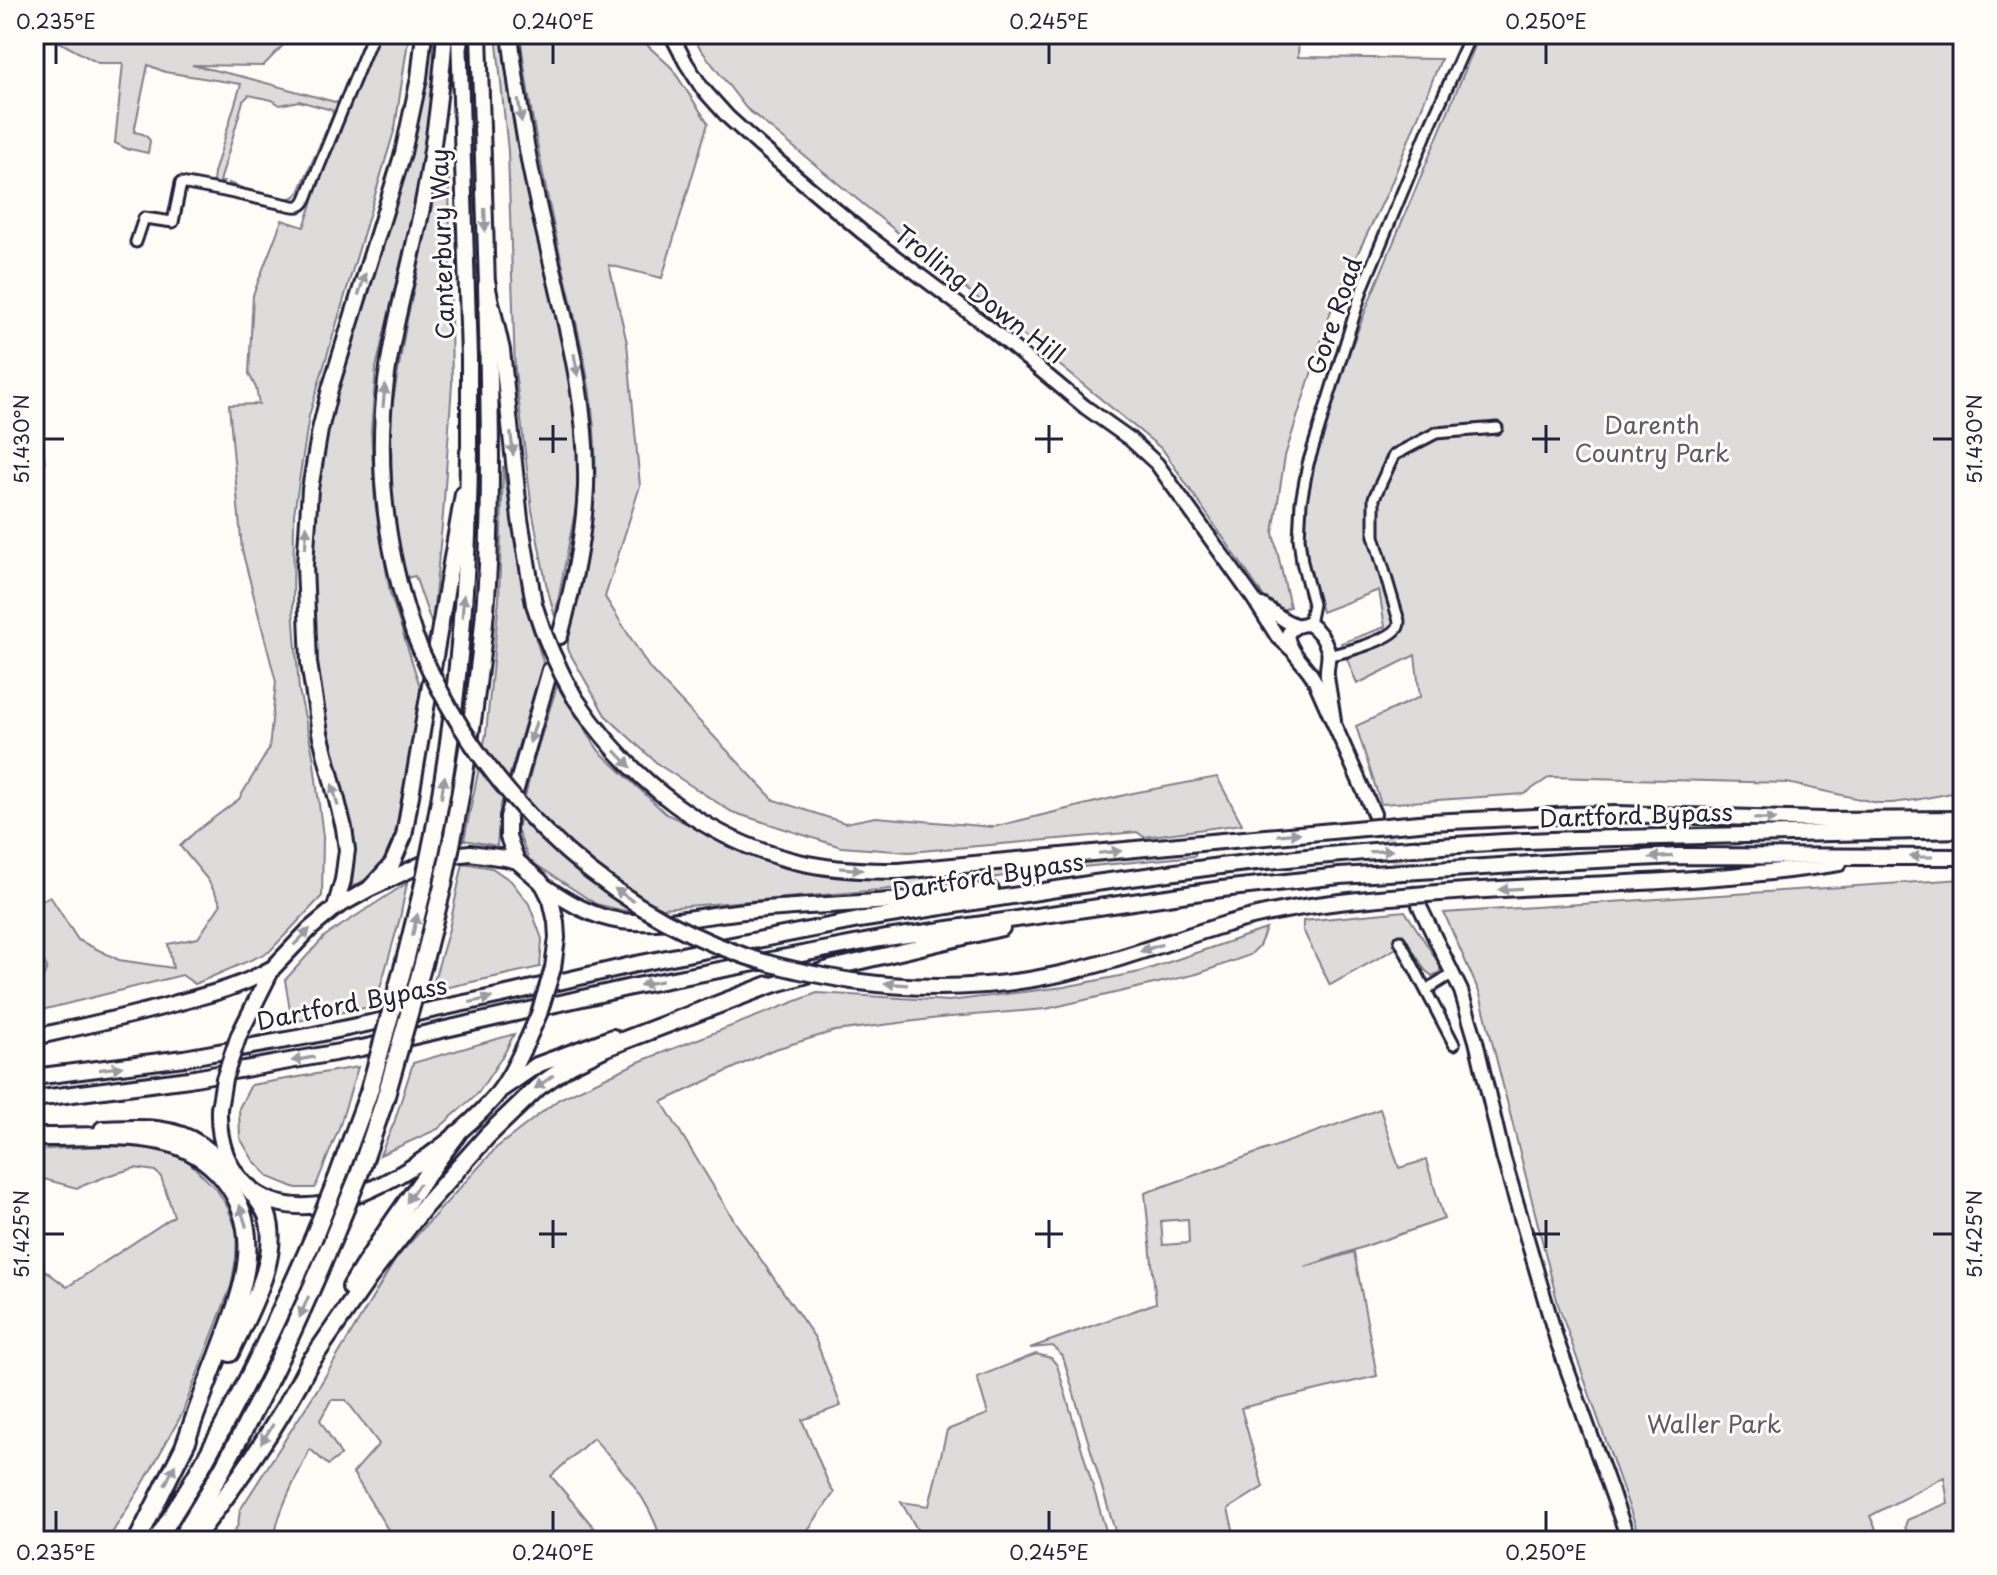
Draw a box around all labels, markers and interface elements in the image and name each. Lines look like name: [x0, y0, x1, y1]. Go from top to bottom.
text: 0.235°E: [16, 6, 96, 36]
text: 0.240°E: [512, 6, 594, 36]
text: 0.245°E: [1009, 6, 1089, 36]
text: 0.250°E: [1505, 6, 1587, 36]
one-way arrow: [514, 99, 527, 124]
street label: Canterbury Way: [420, 148, 462, 340]
one-way arrow: [479, 208, 492, 233]
street label: Trolling Down Hill: [887, 215, 1073, 371]
street label: Gore Road: [1296, 251, 1370, 379]
one-way arrow: [356, 272, 369, 296]
one-way arrow: [570, 353, 582, 378]
one-way arrow: [378, 383, 391, 408]
text: 51.430°N: [6, 394, 36, 484]
text: 51.430°N: [1959, 394, 1989, 484]
park label: Darenth Country Park: [1574, 406, 1730, 470]
one-way arrow: [505, 432, 518, 457]
one-way arrow: [300, 524, 313, 549]
one-way arrow: [457, 593, 470, 618]
one-way arrow: [526, 721, 539, 745]
one-way arrow: [613, 749, 631, 768]
one-way arrow: [437, 774, 449, 799]
one-way arrow: [328, 782, 340, 807]
street label: Dartford Bypass: [1539, 793, 1733, 835]
one-way arrow: [1753, 812, 1778, 825]
one-way arrow: [1277, 828, 1302, 841]
street label: Dartford Bypass: [889, 842, 1086, 908]
one-way arrow: [1369, 844, 1394, 857]
one-way arrow: [1098, 845, 1123, 858]
one-way arrow: [1648, 851, 1673, 864]
one-way arrow: [1908, 851, 1933, 863]
one-way arrow: [839, 863, 864, 876]
one-way arrow: [1496, 882, 1522, 895]
one-way arrow: [614, 888, 635, 903]
one-way arrow: [409, 912, 421, 937]
one-way arrow: [292, 928, 311, 947]
one-way arrow: [1139, 942, 1163, 954]
street label: Dartford Bypass: [253, 966, 450, 1038]
one-way arrow: [883, 977, 908, 990]
one-way arrow: [638, 978, 663, 990]
one-way arrow: [468, 993, 493, 1006]
one-way arrow: [290, 1053, 315, 1065]
one-way arrow: [99, 1061, 124, 1074]
one-way arrow: [534, 1074, 554, 1090]
one-way arrow: [405, 1182, 421, 1204]
text: 51.425°N: [6, 1190, 36, 1278]
text: 51.425°N: [1959, 1190, 1989, 1278]
one-way arrow: [236, 1203, 248, 1227]
one-way arrow: [297, 1296, 310, 1319]
park label: Waller Park: [1647, 1405, 1781, 1441]
one-way arrow: [261, 1423, 275, 1445]
one-way arrow: [163, 1464, 177, 1487]
text: 0.235°E: [16, 1537, 96, 1567]
text: 0.240°E: [512, 1537, 594, 1567]
text: 0.245°E: [1009, 1537, 1089, 1567]
text: 0.250°E: [1505, 1537, 1587, 1567]

